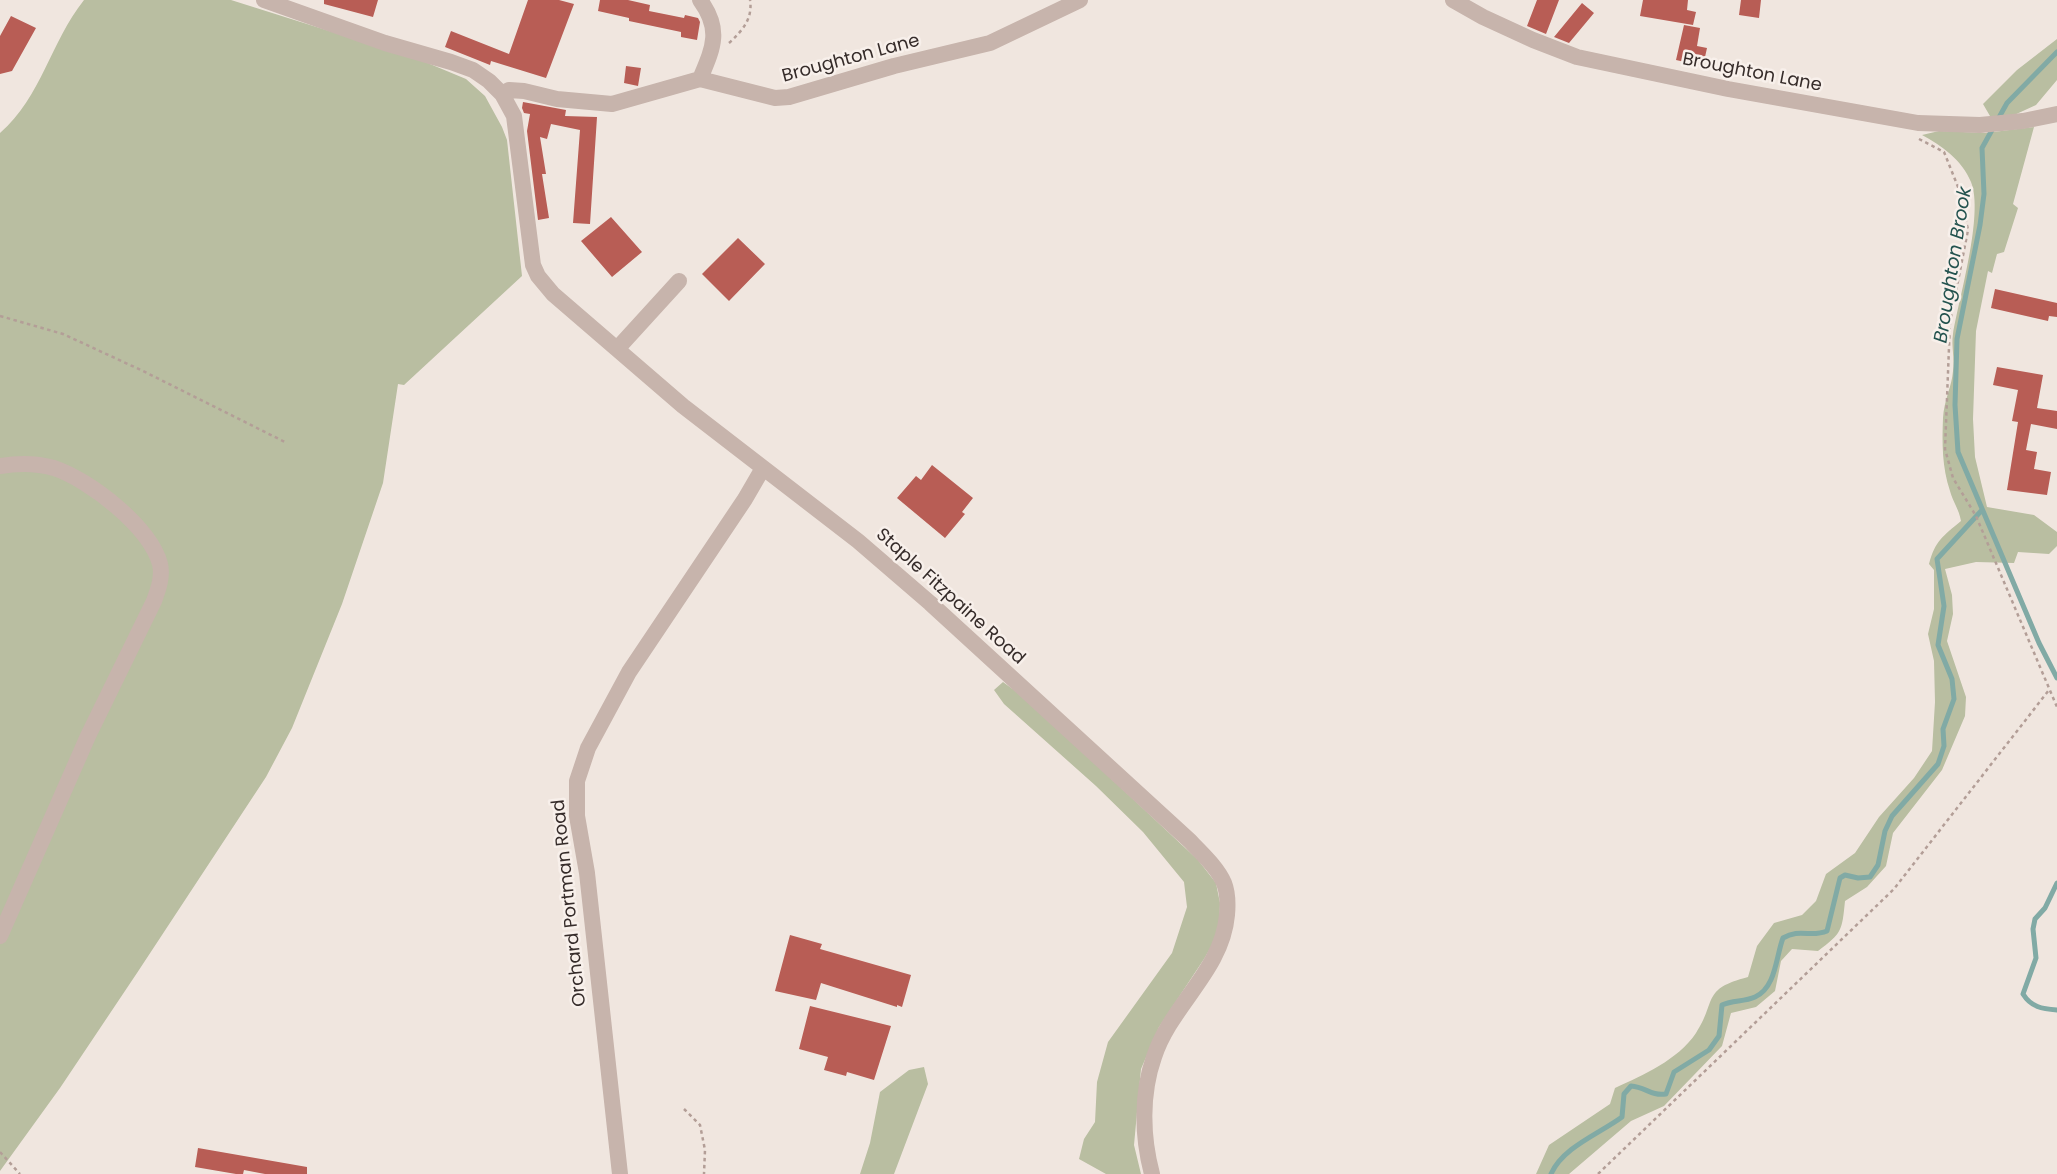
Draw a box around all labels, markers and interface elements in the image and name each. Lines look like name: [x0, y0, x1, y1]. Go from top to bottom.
street label: Broughton Lane: [780, 30, 922, 88]
street label: Broughton Lane: [1680, 49, 1824, 97]
water label: Broughton Brook: [1930, 185, 1978, 345]
street label: Staple Fitzpaine Road: [871, 524, 1029, 670]
street label: Orchard Portman Road: [548, 798, 592, 1008]

